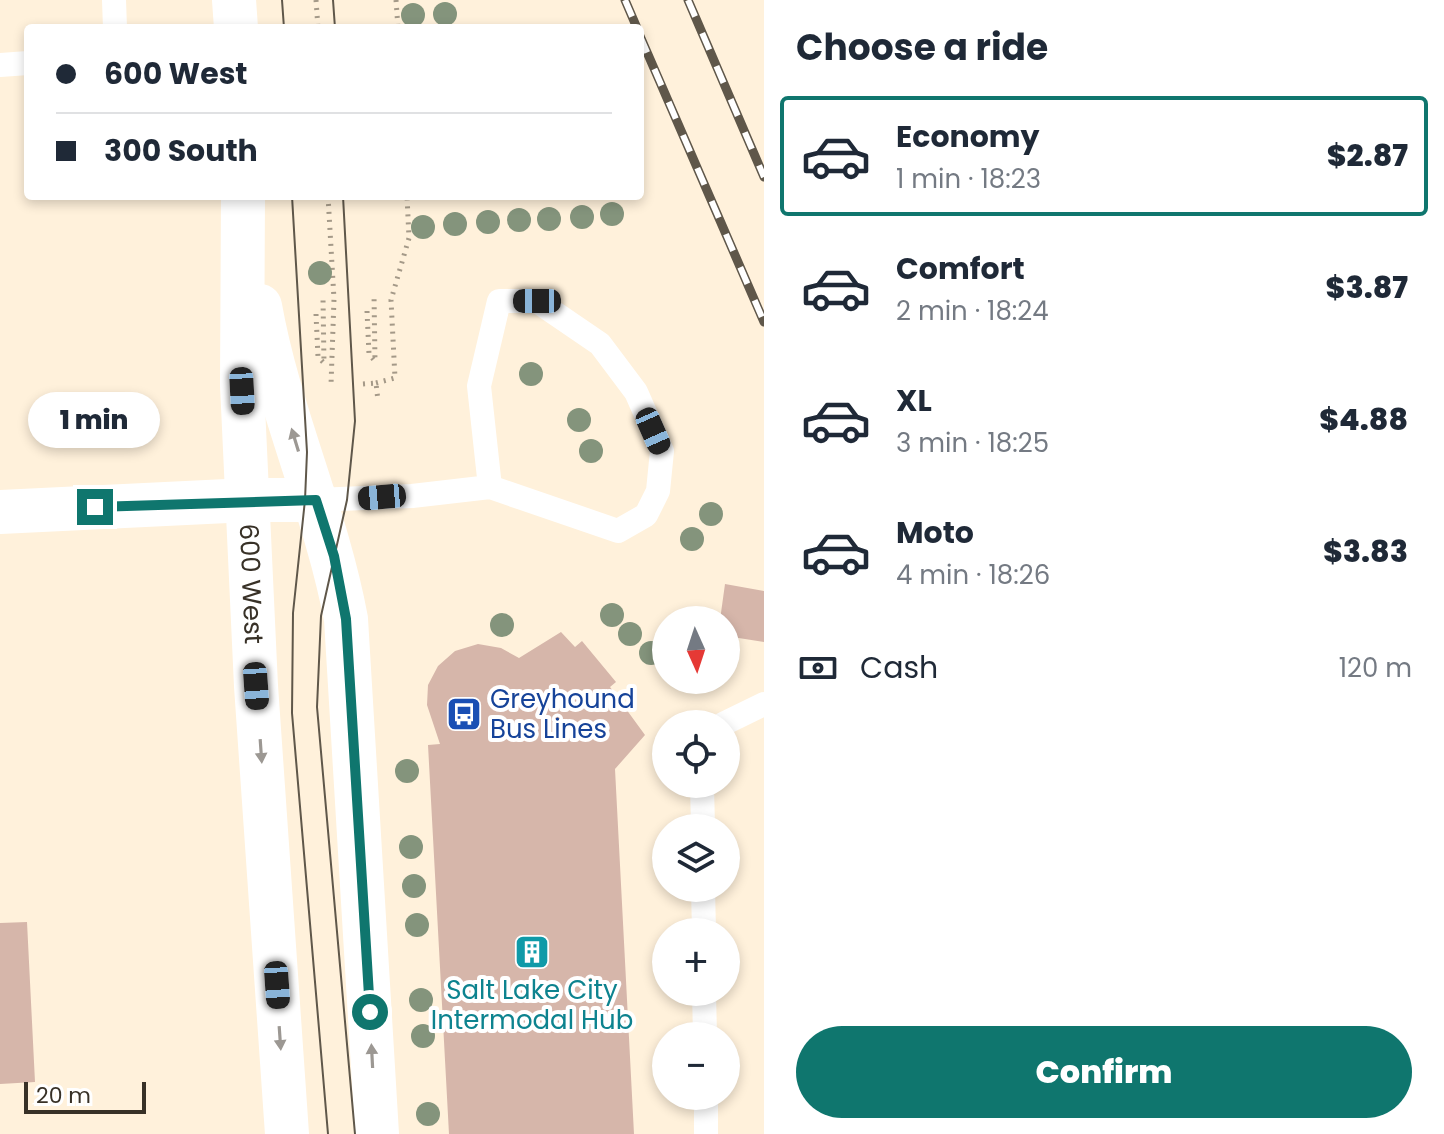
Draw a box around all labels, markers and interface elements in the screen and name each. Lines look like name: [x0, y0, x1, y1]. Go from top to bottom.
text: Choose a ride: [796, 22, 1048, 73]
text: 600 West: [104, 52, 248, 95]
text: Economy: [896, 115, 1040, 158]
icon: car: [800, 120, 872, 192]
text: 300 South: [104, 129, 258, 172]
text: $2.87: [1327, 134, 1408, 177]
text: 1 min · 18:23: [896, 161, 1041, 197]
text: Comfort: [896, 247, 1025, 290]
icon: car: [800, 252, 872, 324]
text: $3.87: [1326, 266, 1408, 309]
car: [513, 289, 561, 313]
text: 2 min · 18:24: [896, 293, 1049, 329]
car: [229, 366, 255, 416]
text: XL: [896, 379, 932, 422]
icon: car: [800, 384, 872, 456]
callout: 1 min: [29, 391, 161, 447]
text: $4.88: [1319, 398, 1408, 441]
text: 1 min: [60, 402, 128, 438]
car: [632, 404, 674, 458]
text: 3 min · 18:25: [896, 425, 1049, 461]
one-way arrow: [289, 428, 301, 452]
car: [357, 483, 407, 511]
route end: [77, 489, 113, 525]
text: Moto: [896, 511, 974, 554]
icon: car: [800, 516, 872, 588]
street label: 600 West: [230, 523, 272, 645]
text: $3.83: [1323, 530, 1408, 573]
text: 4 min · 18:26: [896, 557, 1050, 593]
north arrow: [652, 606, 740, 694]
map controls: [652, 606, 740, 1110]
icon: cash: [796, 646, 840, 690]
text: Cash: [860, 646, 938, 689]
text: 120 m: [1339, 650, 1412, 686]
car: [242, 661, 270, 711]
place label: Greyhound Bus Lines: [490, 681, 635, 747]
bus stop icon: Greyhound Bus Lines: [445, 695, 483, 733]
button: locate: [652, 710, 740, 798]
one-way arrow: [255, 739, 268, 764]
button: layers: [652, 814, 740, 902]
button: +: [652, 918, 740, 1006]
building icon: Salt Lake City Intermodal Hub: [513, 933, 551, 971]
car: [263, 960, 291, 1010]
place label: Salt Lake City Intermodal Hub: [431, 972, 633, 1038]
route start: [352, 994, 388, 1030]
button: −: [652, 1022, 740, 1110]
one-way arrow: [274, 1026, 287, 1051]
button: Confirm: [796, 1026, 1412, 1118]
one-way arrow: [365, 1043, 378, 1068]
scale bar: [24, 1078, 146, 1114]
text: 20 m: [36, 1080, 91, 1111]

